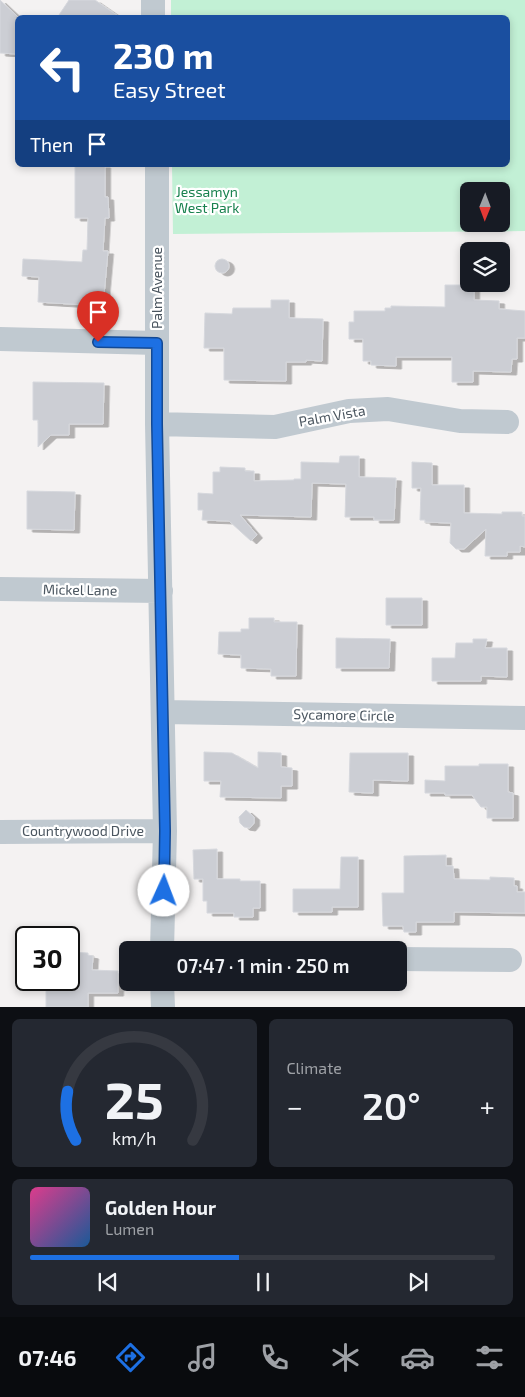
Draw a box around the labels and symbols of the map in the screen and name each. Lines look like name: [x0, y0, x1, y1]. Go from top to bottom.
north arrow: [460, 182, 510, 232]
park label: Jessamyn West Park: [175, 183, 239, 216]
street label: Palm Avenue: [148, 247, 165, 329]
pin: [77, 291, 119, 342]
street label: Palm Vista: [297, 401, 366, 430]
street label: Mickel Lane: [43, 580, 117, 599]
street label: Sycamore Circle: [293, 705, 395, 724]
street label: Countrywood Drive: [22, 822, 144, 839]
position arrow: [137, 864, 189, 916]
speed limit sign: 30: [15, 926, 80, 991]

